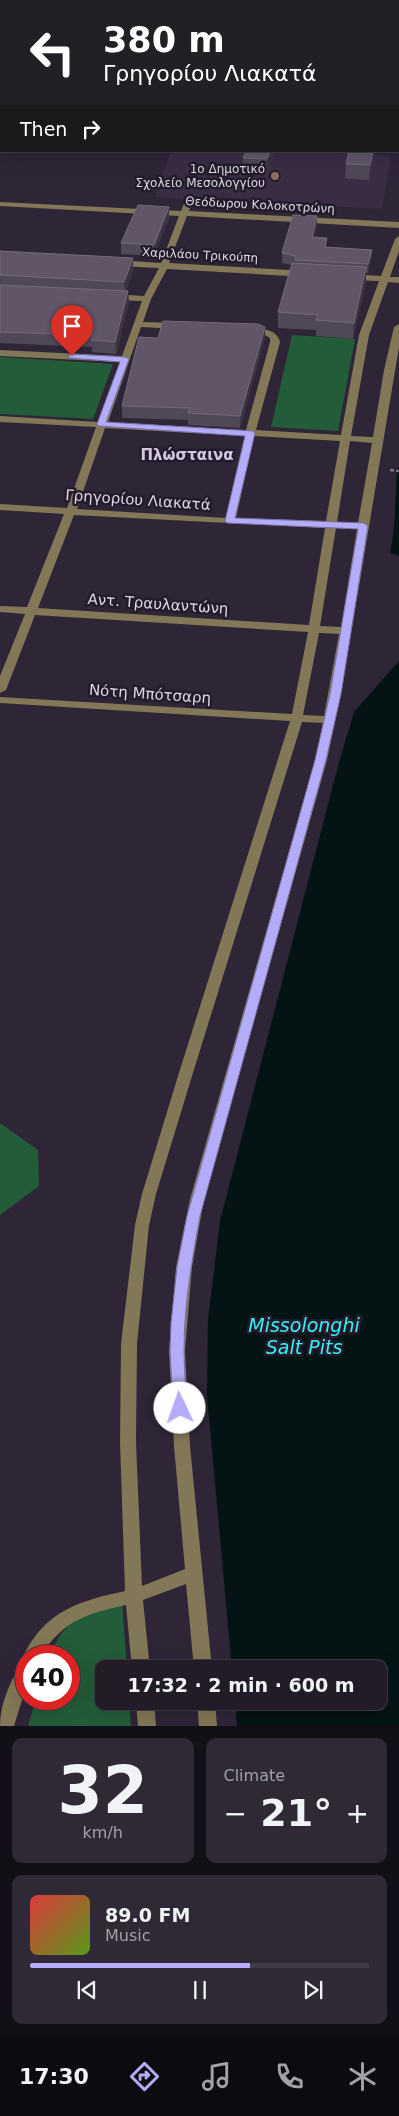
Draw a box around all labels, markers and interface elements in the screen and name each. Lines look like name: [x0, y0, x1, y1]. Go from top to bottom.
icon: left: [20, 20, 85, 85]
text: 380 m: [103, 20, 225, 60]
text: Γρηγορίου Λιακατά: [103, 61, 316, 86]
icon: right: [77, 115, 105, 143]
text: Then: [20, 118, 67, 140]
place label: 1ο Δημοτικό Σχολείο Μεσολογγίου: [136, 162, 265, 190]
marker: 1ο Δημοτικό Σχολείο Μεσολογγίου: [269, 170, 281, 182]
street label: Θεόδωρου Κολοκοτρώνη: [185, 194, 335, 216]
street label: Χαριλάου Τρικούπη: [142, 245, 258, 265]
pin: [51, 305, 93, 356]
icon: arrive: [58, 312, 86, 340]
district label: Πλώσταινα: [140, 446, 234, 464]
street label: Γρηγορίου Λιακατά: [65, 486, 211, 514]
street label: Αντ. Τραυλαντώνη: [87, 590, 229, 618]
street label: Νότη Μπότσαρη: [88, 681, 212, 707]
water label: Missolonghi Salt Pits: [248, 1314, 360, 1358]
position arrow: [153, 1381, 205, 1433]
speed limit sign: 40: [15, 1645, 80, 1710]
text: 17:32 · 2 min · 600 m: [127, 1674, 355, 1696]
text: 32: [58, 1753, 148, 1828]
text: Climate: [224, 1766, 285, 1785]
text: 21°: [260, 1791, 332, 1835]
text: −: [224, 1797, 247, 1830]
text: +: [346, 1797, 369, 1830]
text: km/h: [83, 1823, 123, 1842]
text: 89.0 FM: [105, 1904, 190, 1926]
text: Music: [105, 1926, 151, 1945]
icon: previous: [73, 1976, 101, 2004]
icon: pause: [186, 1976, 214, 2004]
icon: next: [299, 1976, 327, 2004]
icon: directions: [127, 2059, 162, 2094]
icon: music: [199, 2059, 234, 2094]
icon: phone: [272, 2059, 307, 2094]
icon: climate: [345, 2059, 380, 2094]
text: 17:30: [19, 2064, 89, 2089]

